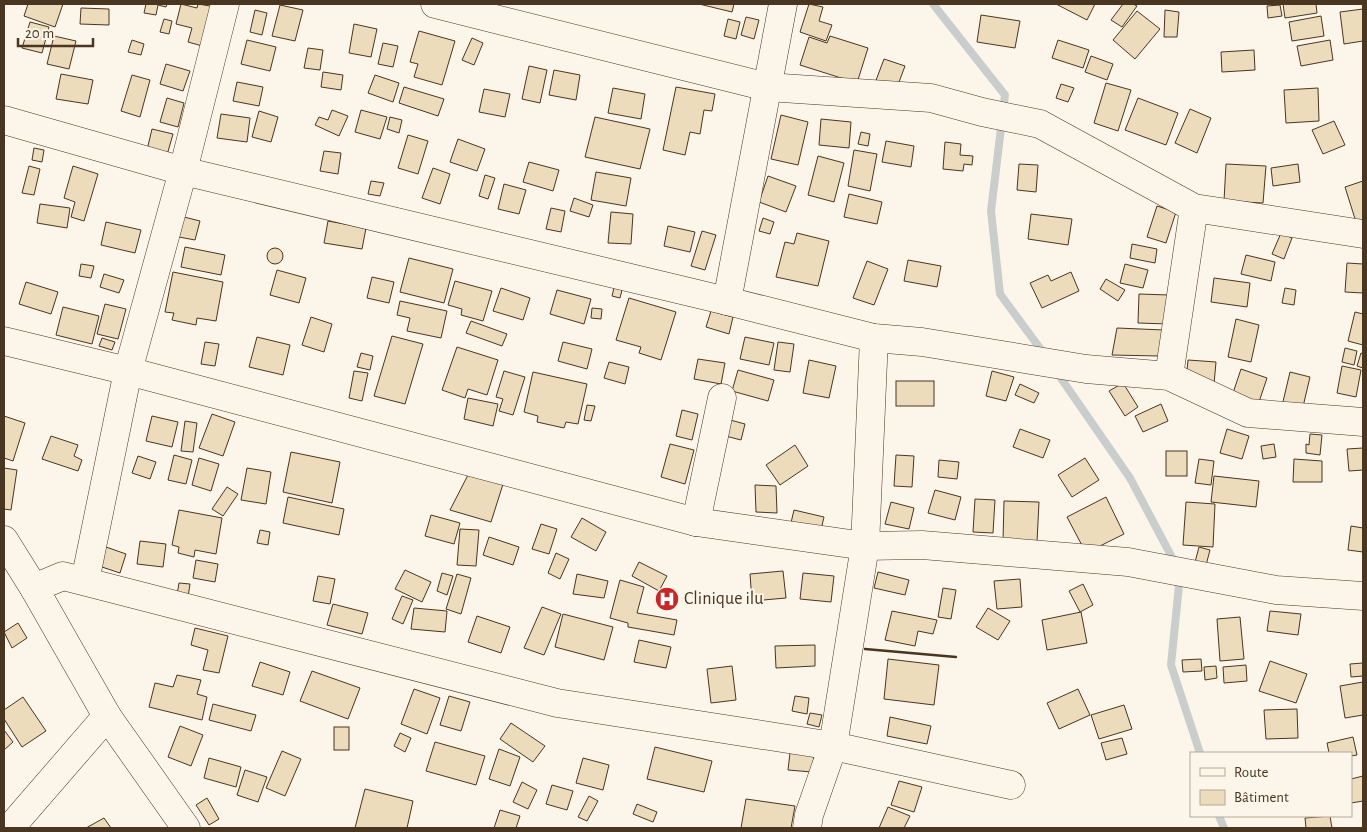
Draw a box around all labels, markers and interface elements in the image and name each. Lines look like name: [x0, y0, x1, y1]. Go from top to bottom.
scale bar: [18, 15, 92, 47]
text: 20 m: [25, 26, 54, 41]
hospital icon: Clinique ilu: [654, 586, 680, 612]
place label: Clinique ilu: [684, 590, 763, 608]
legend: [1190, 752, 1352, 817]
text: Route: [1234, 765, 1268, 780]
text: Bâtiment: [1234, 790, 1289, 805]

